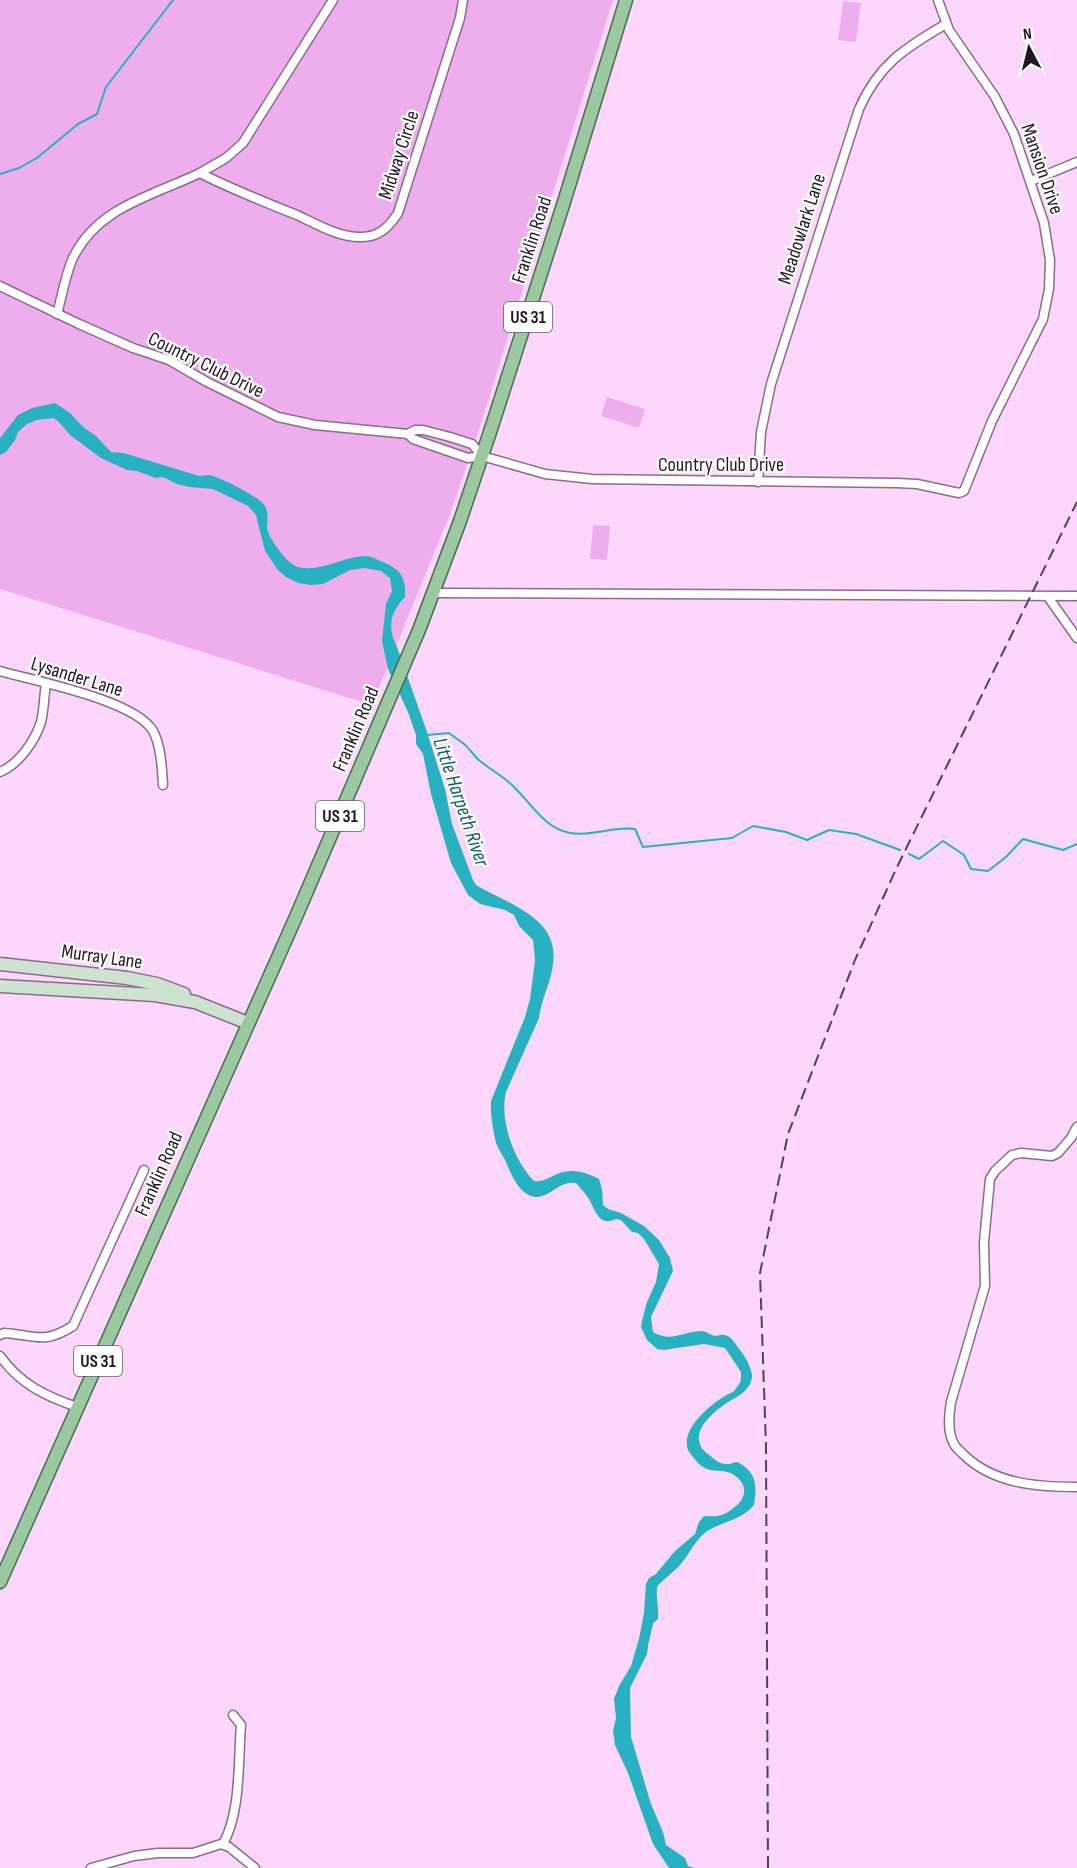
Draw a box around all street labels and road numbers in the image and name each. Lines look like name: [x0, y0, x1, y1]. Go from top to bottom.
street label: Midway Circle: [373, 108, 425, 202]
street label: Mansion Drive: [1015, 121, 1069, 217]
street label: Meadowlark Lane: [773, 171, 831, 287]
street label: Franklin Road: [507, 194, 557, 286]
road number: US 31: [504, 302, 552, 332]
street label: Country Club Drive: [144, 327, 268, 403]
street label: Country Club Drive: [658, 453, 784, 477]
street label: Lysander Lane: [28, 652, 126, 702]
street label: Franklin Road: [327, 683, 385, 775]
road number: US 31: [316, 801, 364, 831]
street label: Murray Lane: [60, 939, 144, 975]
street label: Franklin Road: [130, 1128, 188, 1220]
road number: US 31: [74, 1346, 122, 1376]

